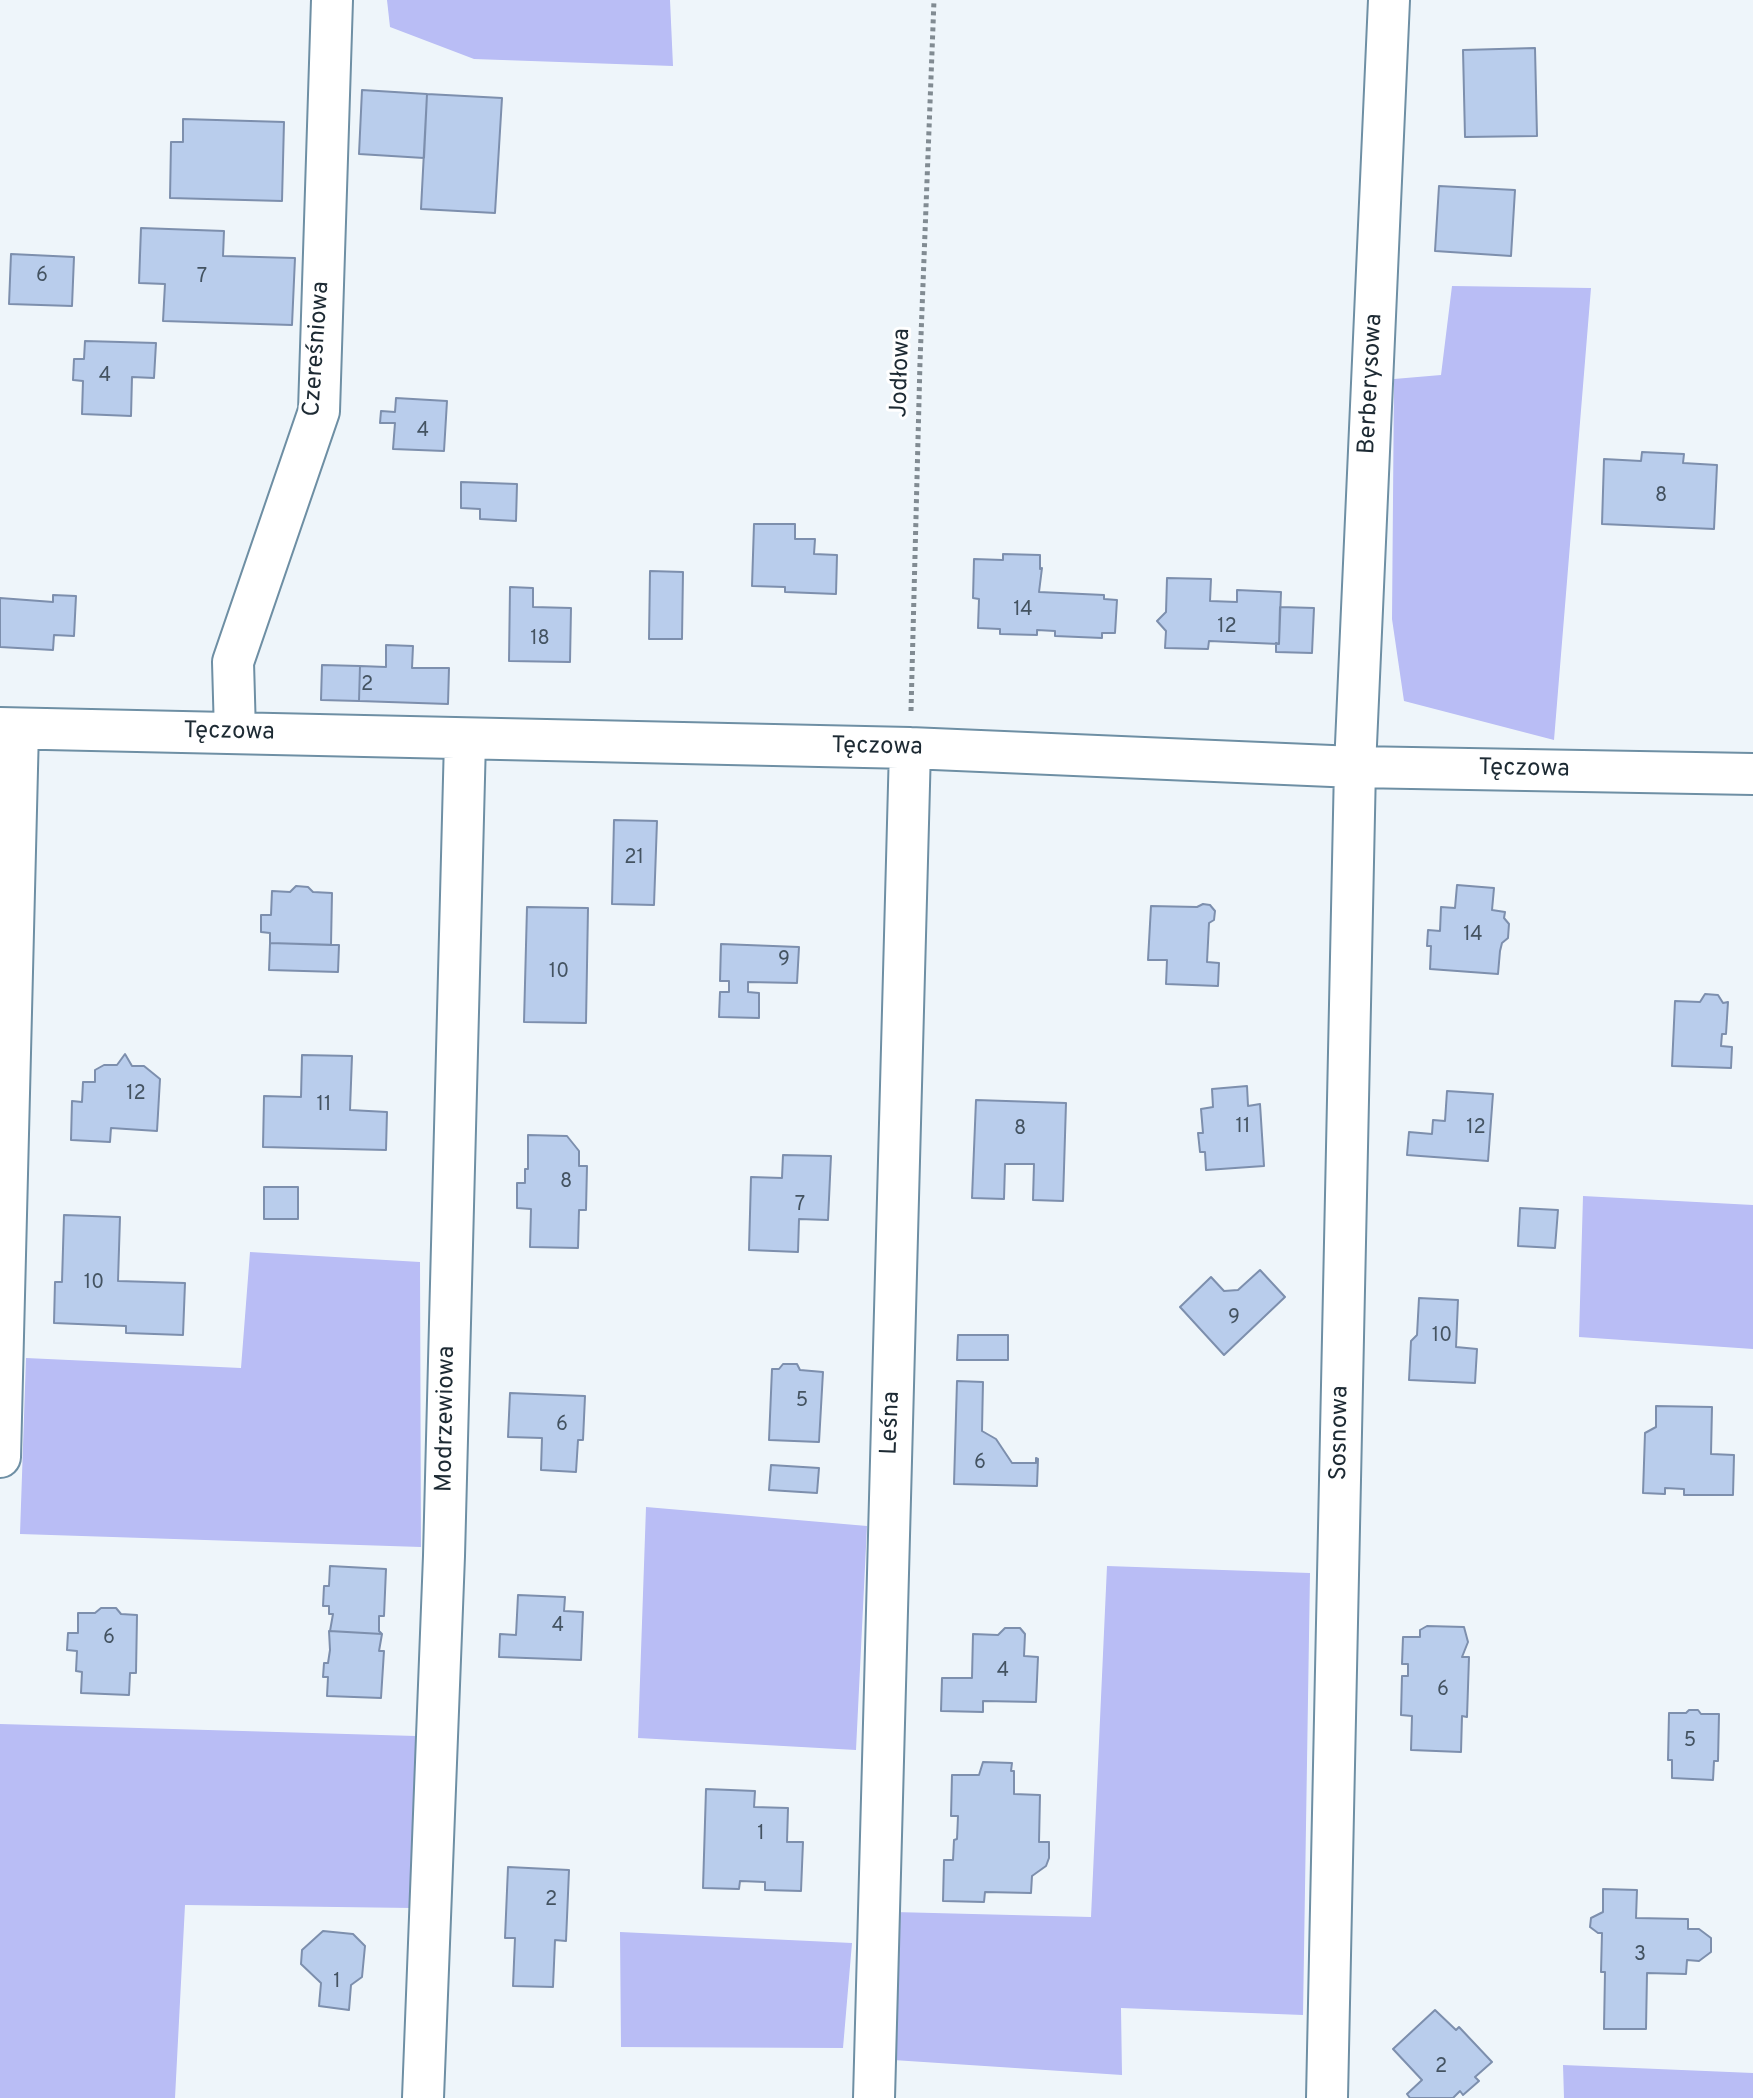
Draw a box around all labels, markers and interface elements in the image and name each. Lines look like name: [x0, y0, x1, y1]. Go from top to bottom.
house number: 6: [36, 265, 48, 289]
house number: 7: [197, 266, 207, 290]
street label: Czereśniowa: [299, 280, 337, 418]
street label: Berberysowa: [1354, 313, 1390, 455]
street label: Jodłowa: [886, 328, 918, 418]
house number: 4: [99, 365, 111, 389]
house number: 4: [417, 420, 429, 444]
house number: 8: [1655, 485, 1667, 509]
house number: 14: [1013, 599, 1033, 623]
house number: 12: [1217, 616, 1237, 640]
house number: 18: [530, 628, 550, 652]
house number: 2: [361, 674, 373, 698]
street label: Tęczowa: [183, 718, 275, 748]
street label: Tęczowa: [831, 733, 923, 763]
street label: Tęczowa: [1478, 755, 1570, 785]
house number: 21: [624, 847, 644, 871]
house number: 14: [1463, 924, 1483, 948]
house number: 9: [778, 949, 790, 973]
house number: 10: [549, 961, 569, 985]
house number: 12: [126, 1083, 146, 1107]
house number: 11: [317, 1094, 331, 1118]
house number: 11: [1236, 1116, 1250, 1140]
house number: 12: [1466, 1117, 1486, 1141]
house number: 8: [1014, 1118, 1026, 1142]
house number: 8: [560, 1171, 572, 1195]
house number: 7: [795, 1194, 805, 1218]
house number: 10: [84, 1272, 104, 1296]
house number: 9: [1228, 1307, 1240, 1331]
house number: 10: [1432, 1325, 1452, 1349]
street label: Modrzewiowa: [431, 1346, 463, 1492]
street label: Sosnowa: [1326, 1385, 1356, 1481]
house number: 5: [796, 1390, 808, 1414]
street label: Leśna: [876, 1391, 908, 1455]
house number: 6: [556, 1414, 568, 1438]
house number: 6: [974, 1452, 986, 1476]
house number: 4: [552, 1615, 564, 1639]
house number: 6: [103, 1627, 115, 1651]
house number: 4: [997, 1660, 1009, 1684]
house number: 6: [1437, 1679, 1449, 1703]
house number: 5: [1684, 1730, 1696, 1754]
house number: 1: [757, 1823, 765, 1847]
house number: 2: [545, 1889, 557, 1913]
house number: 3: [1634, 1944, 1646, 1968]
house number: 1: [333, 1971, 341, 1995]
house number: 2: [1435, 2056, 1447, 2080]

